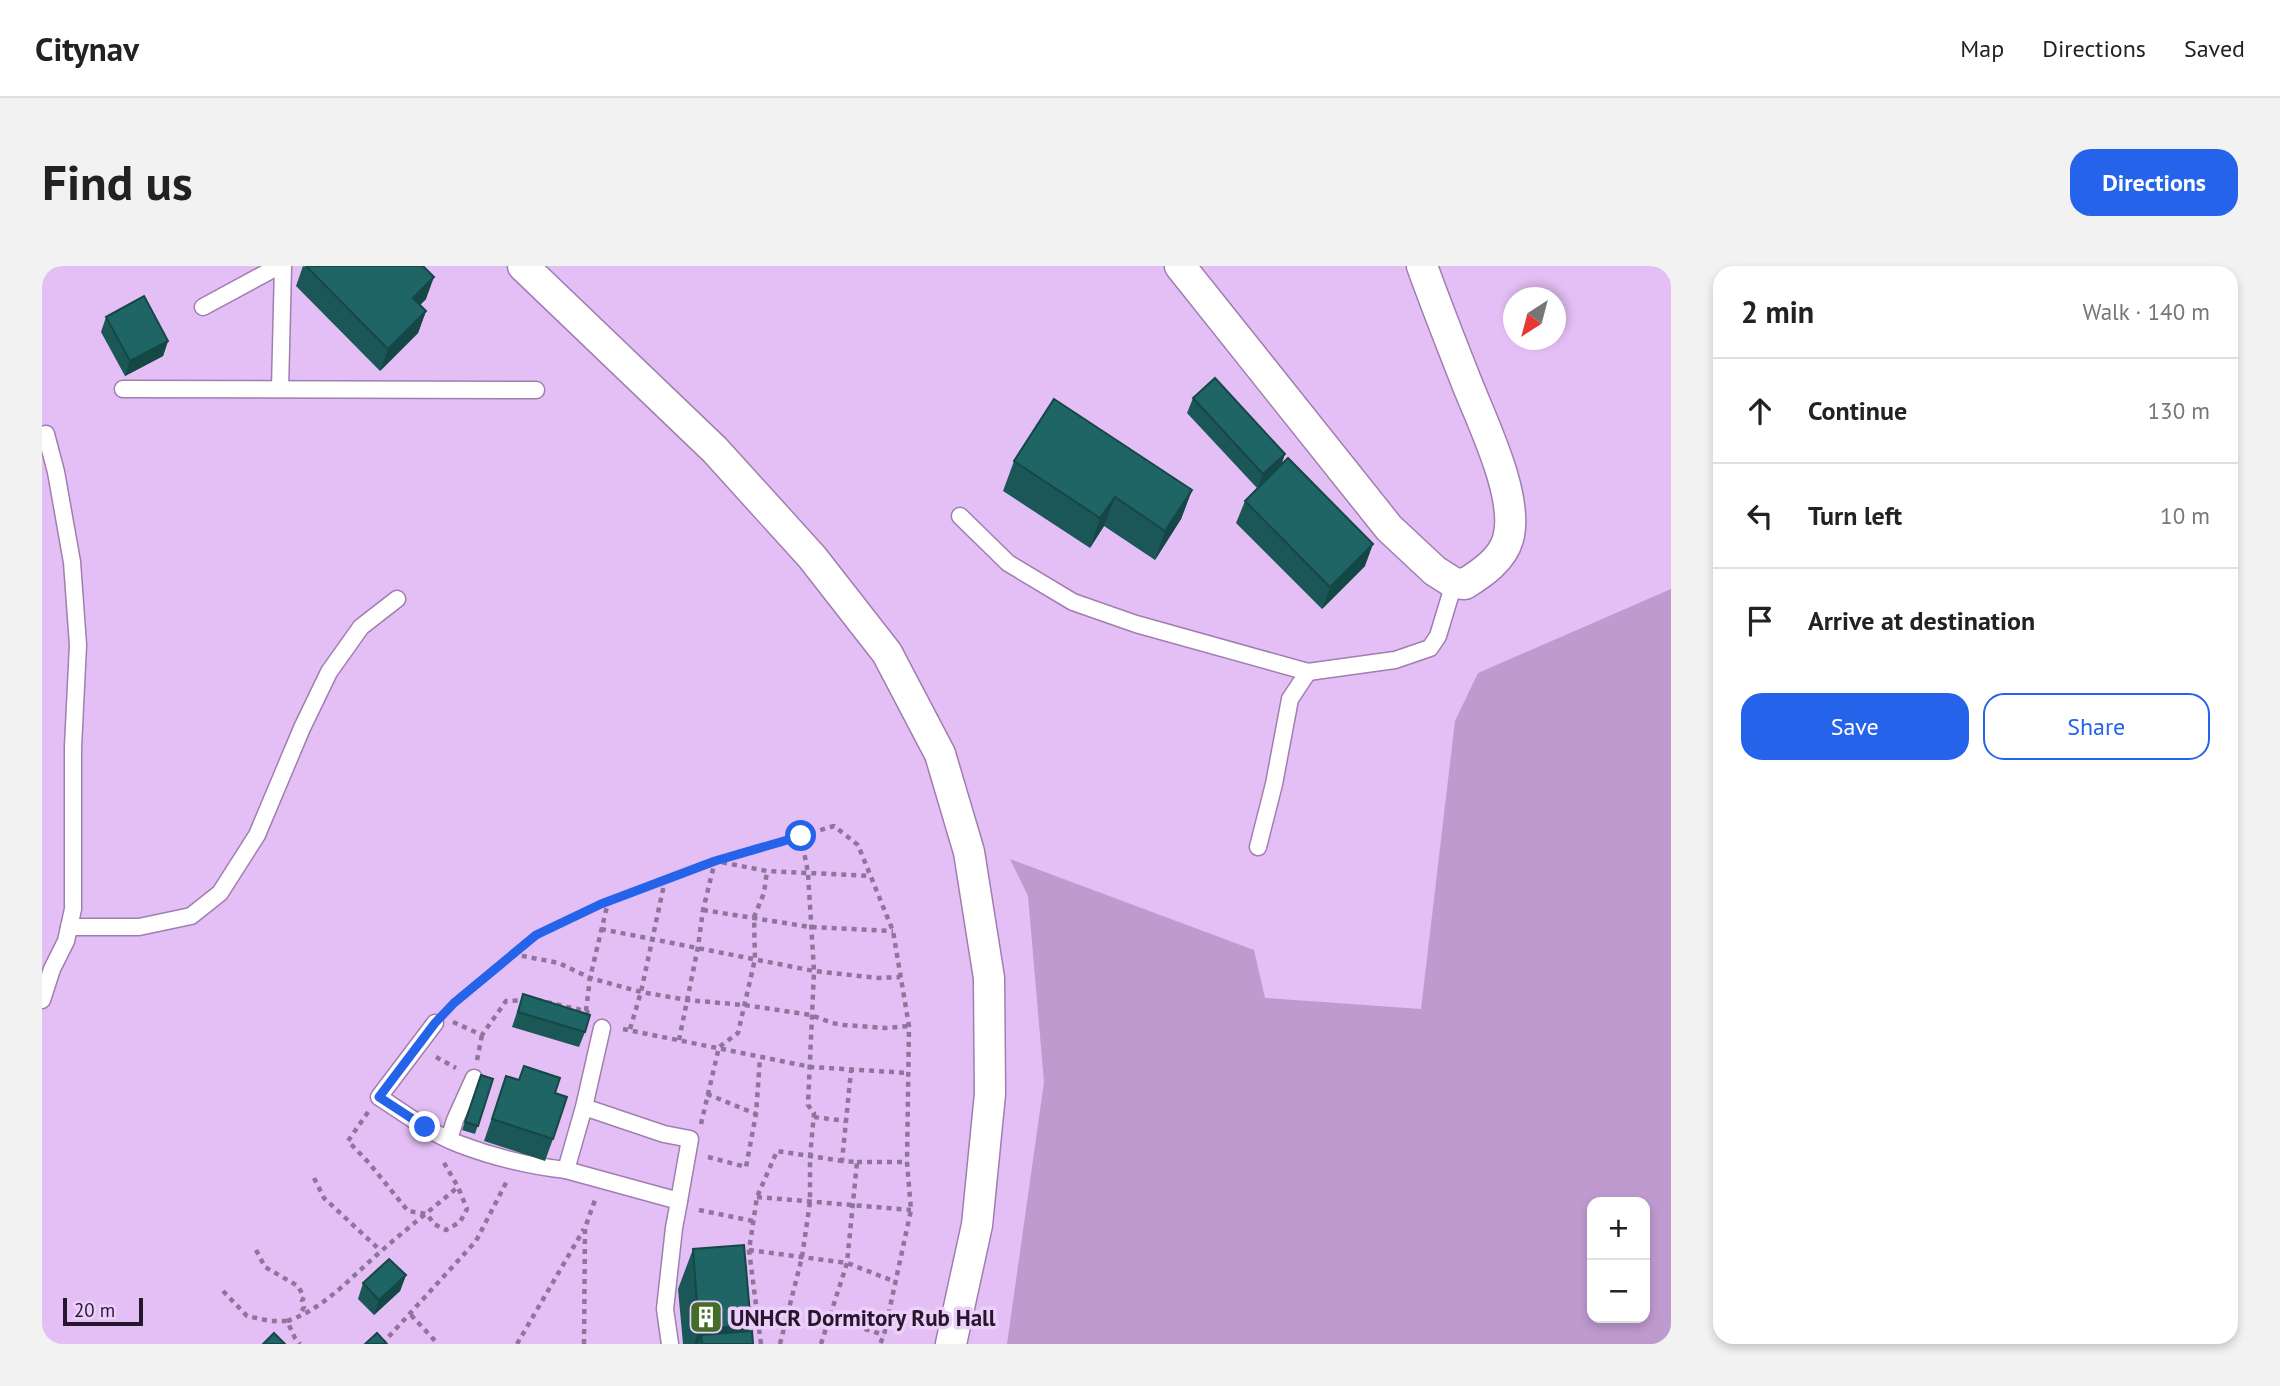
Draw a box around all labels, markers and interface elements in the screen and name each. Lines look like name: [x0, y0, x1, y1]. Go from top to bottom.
text: Citynav: [35, 27, 139, 70]
text: Map: [1960, 33, 2004, 64]
text: Directions: [2042, 33, 2146, 64]
text: Saved: [2184, 33, 2245, 64]
button: Directions: [2070, 149, 2238, 216]
text: Find us: [42, 150, 193, 214]
north arrow: [1503, 287, 1566, 350]
text: 2 min: [1741, 292, 1814, 331]
text: Walk · 140 m: [2083, 297, 2210, 326]
icon: ahead: [1741, 392, 1779, 430]
text: Continue: [1808, 394, 1907, 427]
text: 130 m: [2148, 396, 2210, 425]
icon: left: [1741, 497, 1779, 535]
text: Turn left: [1808, 499, 1902, 532]
text: 10 m: [2160, 501, 2210, 530]
icon: arrive: [1741, 602, 1779, 640]
text: Arrive at destination: [1808, 604, 2035, 637]
button: Save: [1741, 693, 1969, 760]
button: Share: [1983, 693, 2210, 760]
route start: [785, 820, 816, 851]
route end: [409, 1111, 440, 1142]
map controls: [1587, 1197, 1650, 1323]
button: +: [1587, 1197, 1650, 1260]
button: −: [1587, 1260, 1650, 1323]
scale bar: [63, 1295, 144, 1327]
text: 20 m: [74, 1298, 115, 1322]
building icon: UNHCR Dormitory Rub Hall: [687, 1298, 725, 1336]
place label: UNHCR Dormitory Rub Hall: [730, 1303, 996, 1332]

